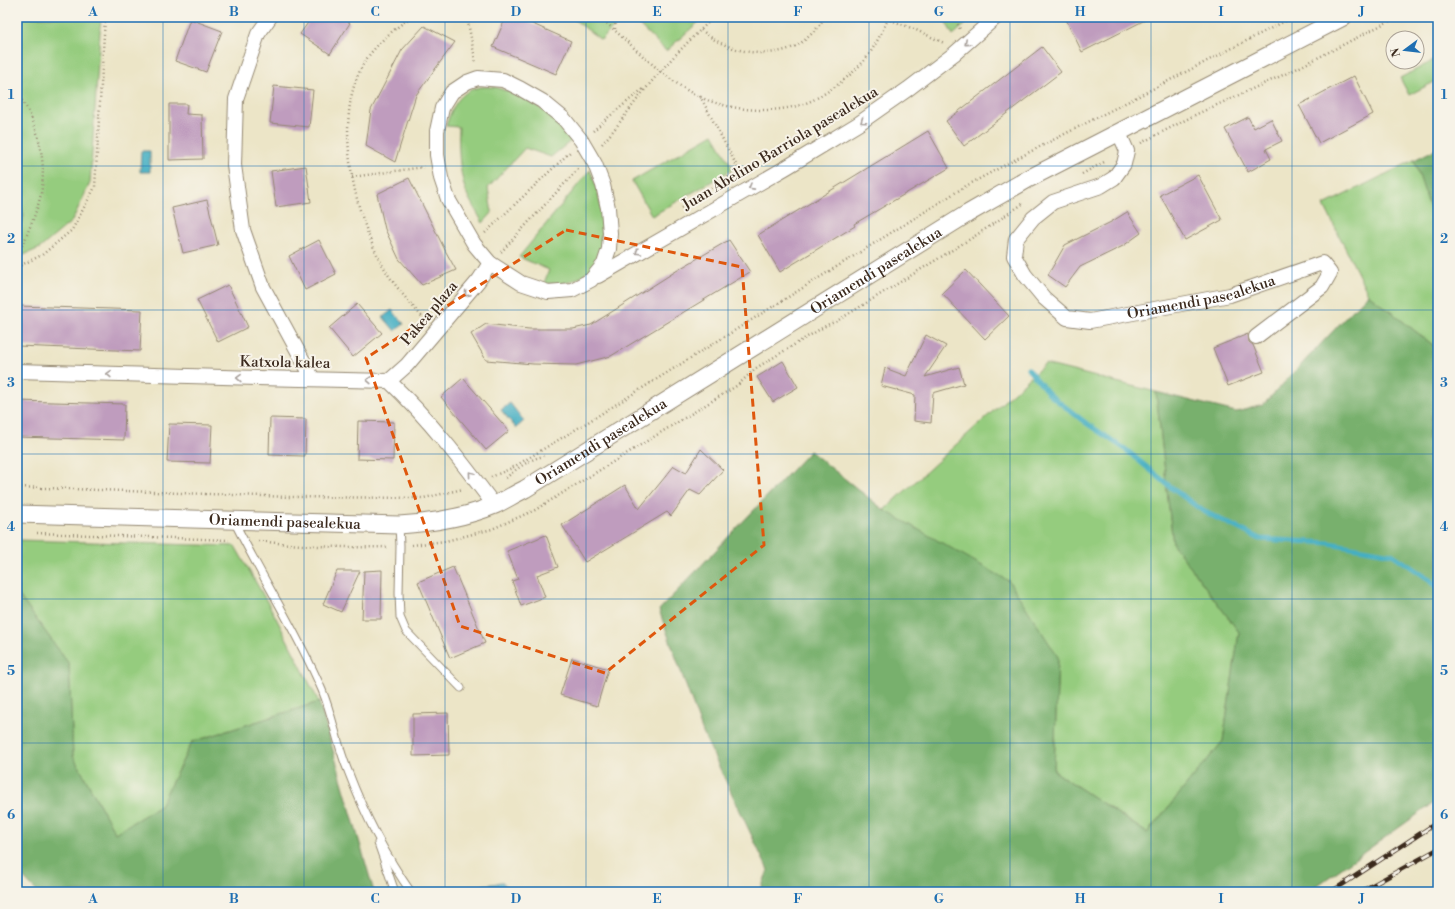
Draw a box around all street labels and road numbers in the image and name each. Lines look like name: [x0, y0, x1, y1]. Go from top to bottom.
street label: Juan Abelino Barriola pasealekua: [678, 82, 882, 215]
street label: Oriamendi pasealekua: [807, 223, 946, 319]
street label: Oriamendi pasealekua: [1126, 271, 1278, 324]
street label: Pakea plaza: [397, 277, 462, 350]
street label: Katxola kalea: [239, 352, 331, 373]
street label: Oriamendi pasealekua: [532, 394, 671, 490]
street label: Oriamendi pasealekua: [209, 511, 361, 534]

